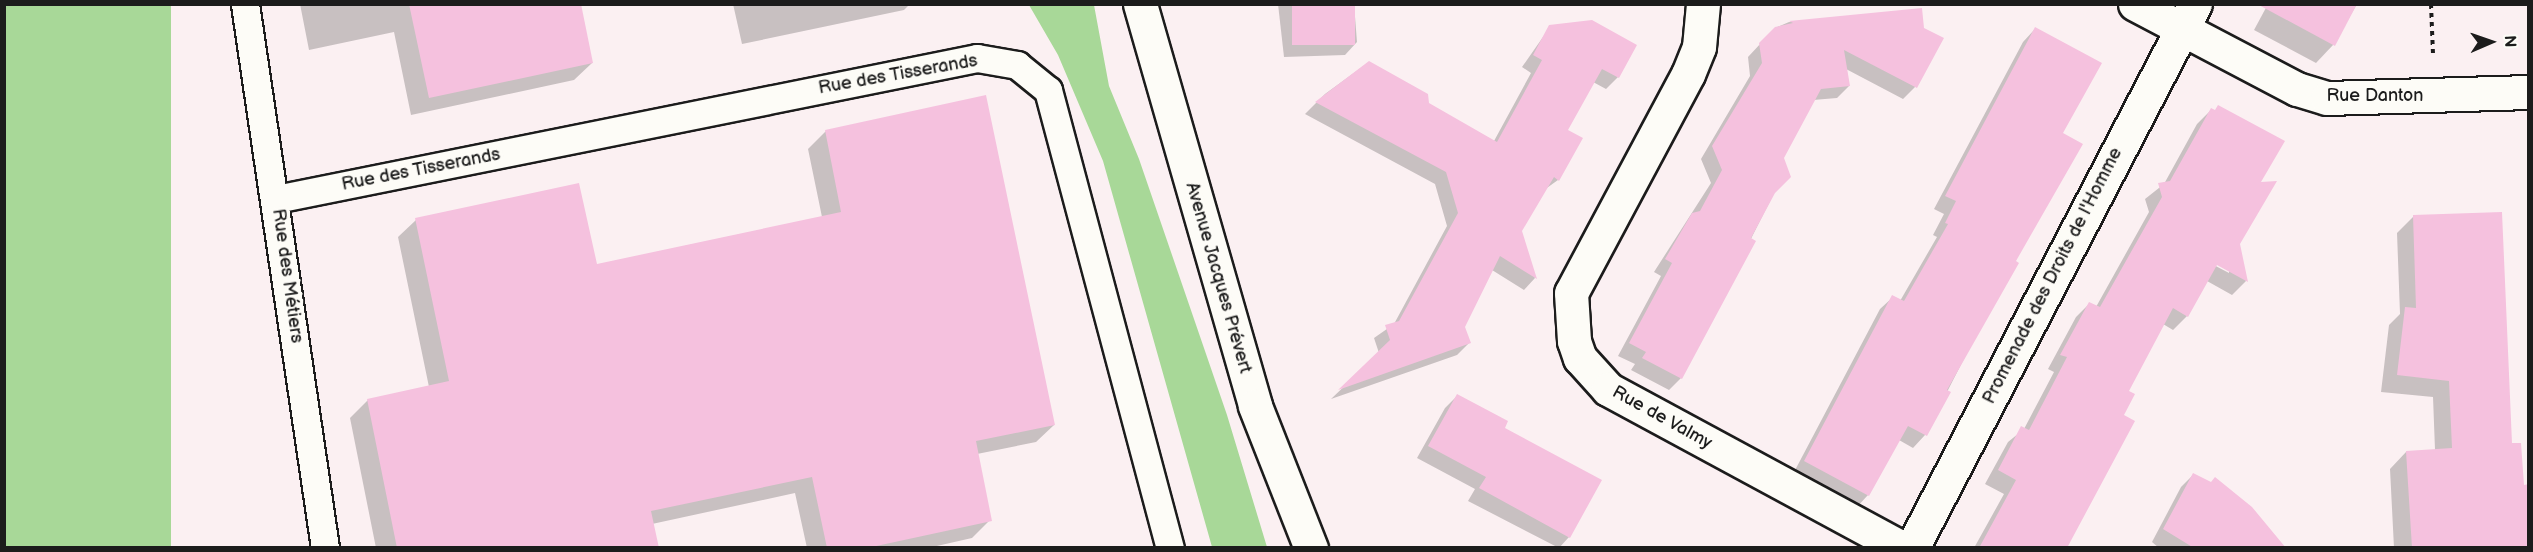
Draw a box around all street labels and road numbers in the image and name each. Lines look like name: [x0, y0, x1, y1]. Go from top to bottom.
street label: Rue des Tisserands: [817, 50, 979, 100]
street label: Rue Danton: [2327, 85, 2423, 107]
street label: Rue des Tisserands: [340, 144, 502, 196]
street label: Promenade des Droits de l'Homme: [1979, 144, 2127, 408]
street label: Avenue Jacques Prévert: [1180, 180, 1256, 376]
street label: Rue des Métiers: [267, 208, 307, 344]
street label: Rue de Valmy: [1608, 382, 1716, 454]

